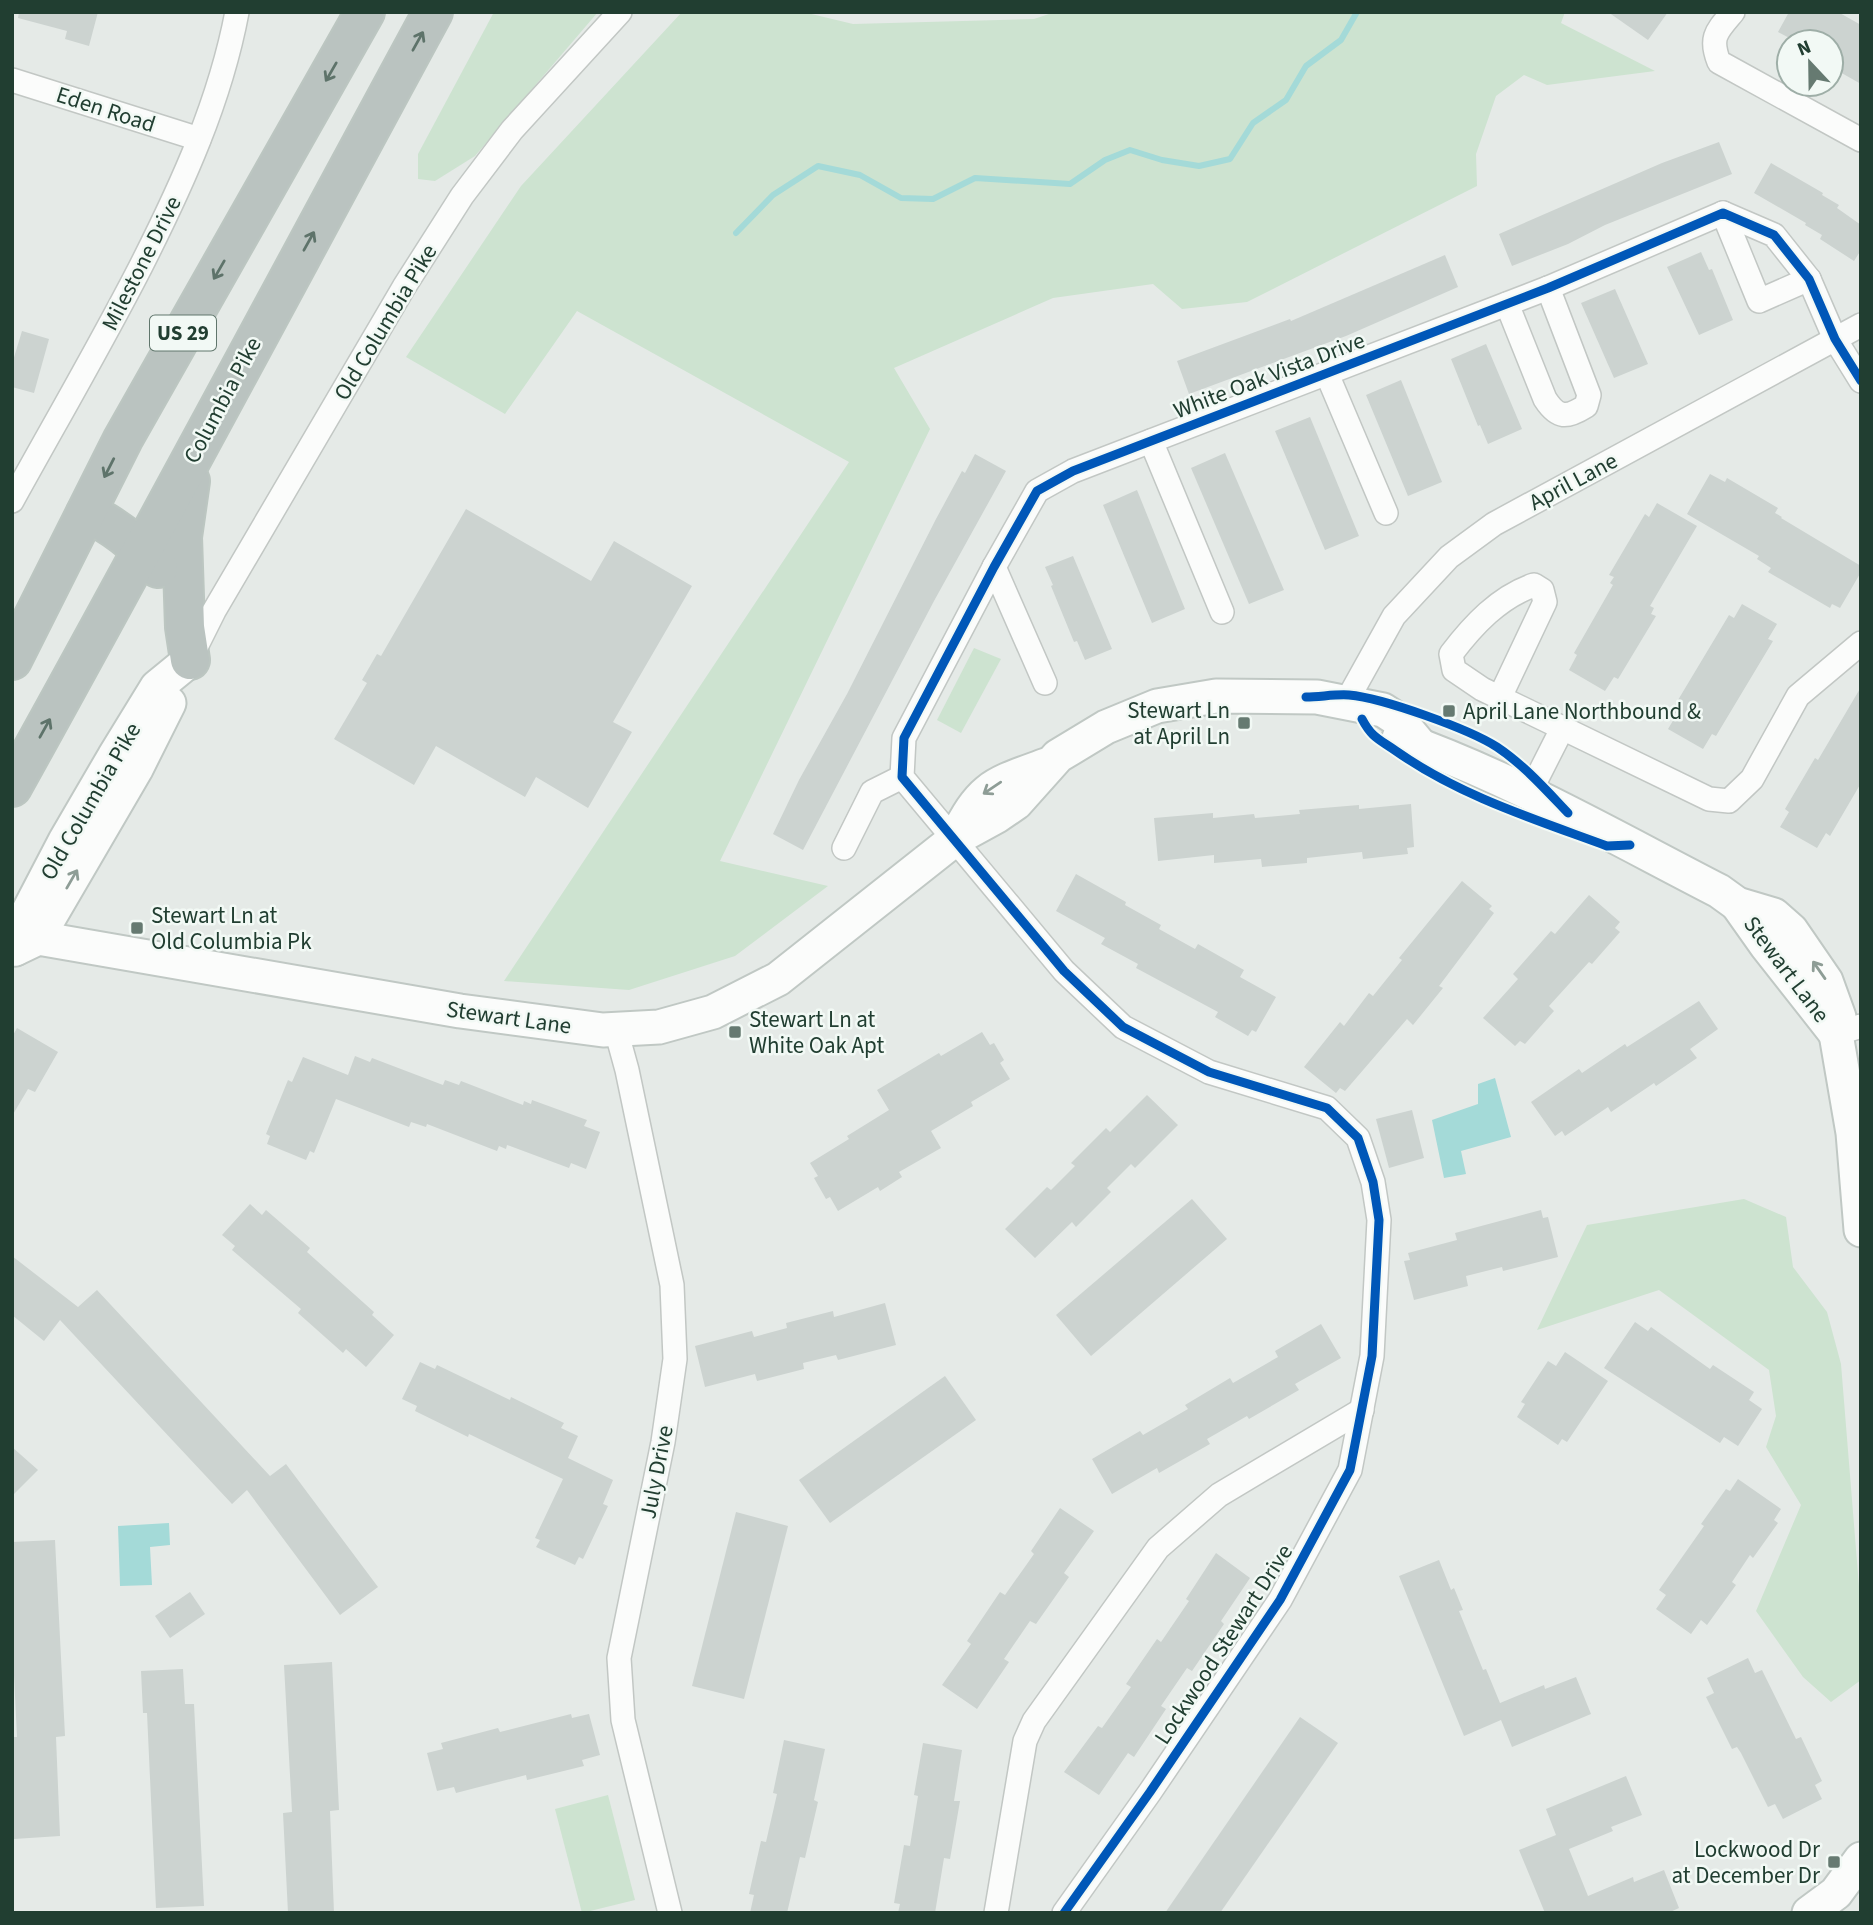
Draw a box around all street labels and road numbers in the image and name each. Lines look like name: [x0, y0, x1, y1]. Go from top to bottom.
street label: Eden Road: [52, 78, 160, 141]
street label: Milestone Drive: [93, 190, 190, 336]
street label: Old Columbia Pike: [326, 238, 445, 407]
road number: US 29: [150, 316, 216, 350]
street label: White Oak Vista Drive: [1169, 324, 1370, 427]
street label: Columbia Pike: [175, 331, 270, 469]
street label: April Lane: [1523, 444, 1623, 519]
street label: Old Columbia Pike: [32, 716, 149, 886]
street label: Stewart Lane: [1736, 909, 1838, 1029]
street label: Stewart Lane: [444, 992, 573, 1043]
street label: July Drive: [631, 1423, 682, 1522]
street label: Lockwood Stewart Drive: [1146, 1538, 1301, 1751]

